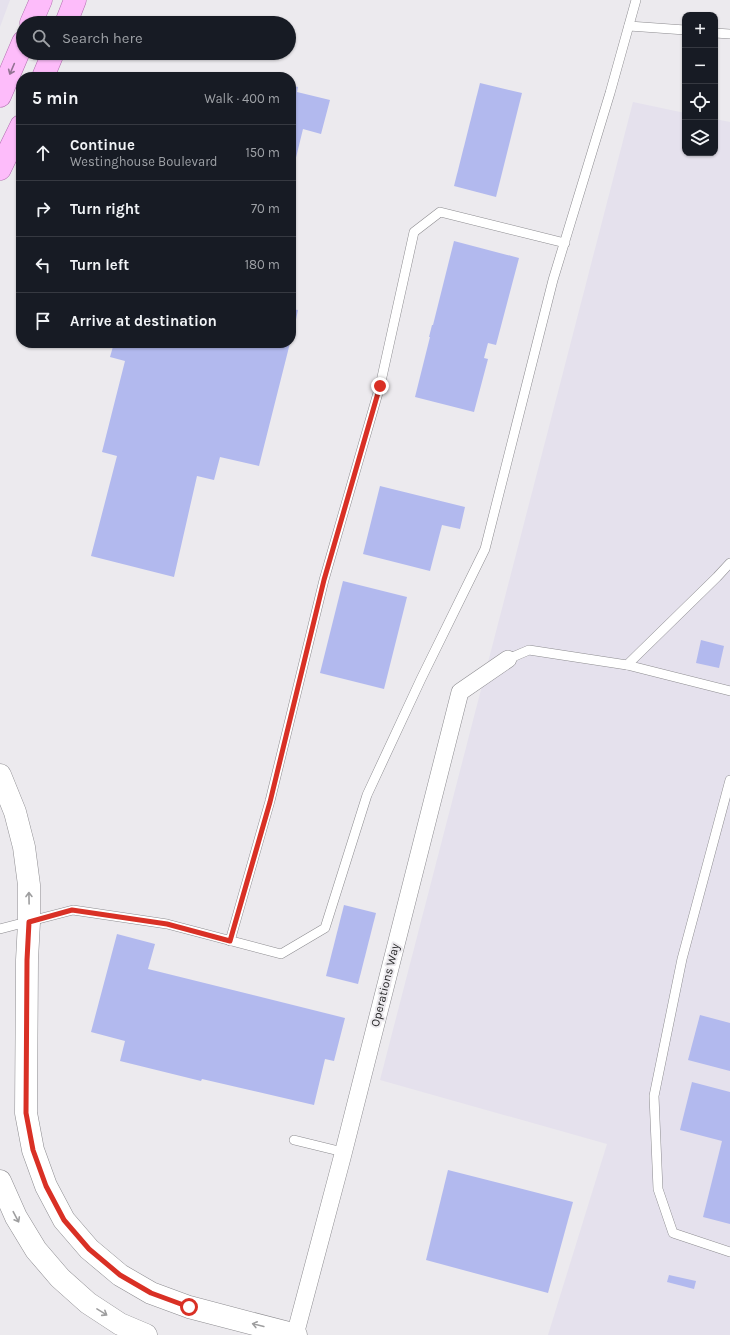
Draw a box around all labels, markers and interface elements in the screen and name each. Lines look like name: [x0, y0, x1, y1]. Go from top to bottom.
map controls: [682, 12, 718, 156]
button: +: [682, 12, 718, 48]
search box: [16, 16, 296, 60]
icon: search: [30, 27, 52, 49]
text: Search here: [62, 29, 143, 47]
button: −: [682, 48, 718, 84]
one-way arrow: [7, 62, 15, 74]
button: locate: [682, 84, 718, 120]
text: 5 min: [32, 88, 79, 108]
text: Walk · 400 m: [204, 91, 280, 106]
button: layers: [682, 120, 718, 156]
text: Continue: [70, 136, 135, 154]
icon: ahead: [32, 142, 54, 164]
text: 150 m: [245, 145, 280, 160]
text: Westinghouse Boulevard: [70, 154, 218, 169]
icon: right: [32, 198, 54, 220]
text: Turn right: [70, 200, 140, 218]
text: 70 m: [251, 201, 280, 216]
icon: left: [32, 254, 54, 276]
text: Turn left: [70, 256, 129, 274]
text: 180 m: [245, 257, 280, 272]
icon: arrive: [32, 310, 54, 332]
text: Arrive at destination: [70, 312, 217, 330]
route end: [371, 377, 389, 395]
one-way arrow: [25, 892, 33, 905]
street label: Operations Way: [368, 941, 402, 1028]
one-way arrow: [13, 1211, 21, 1223]
route start: [180, 1298, 198, 1316]
one-way arrow: [96, 1308, 107, 1316]
one-way arrow: [251, 1321, 264, 1329]

